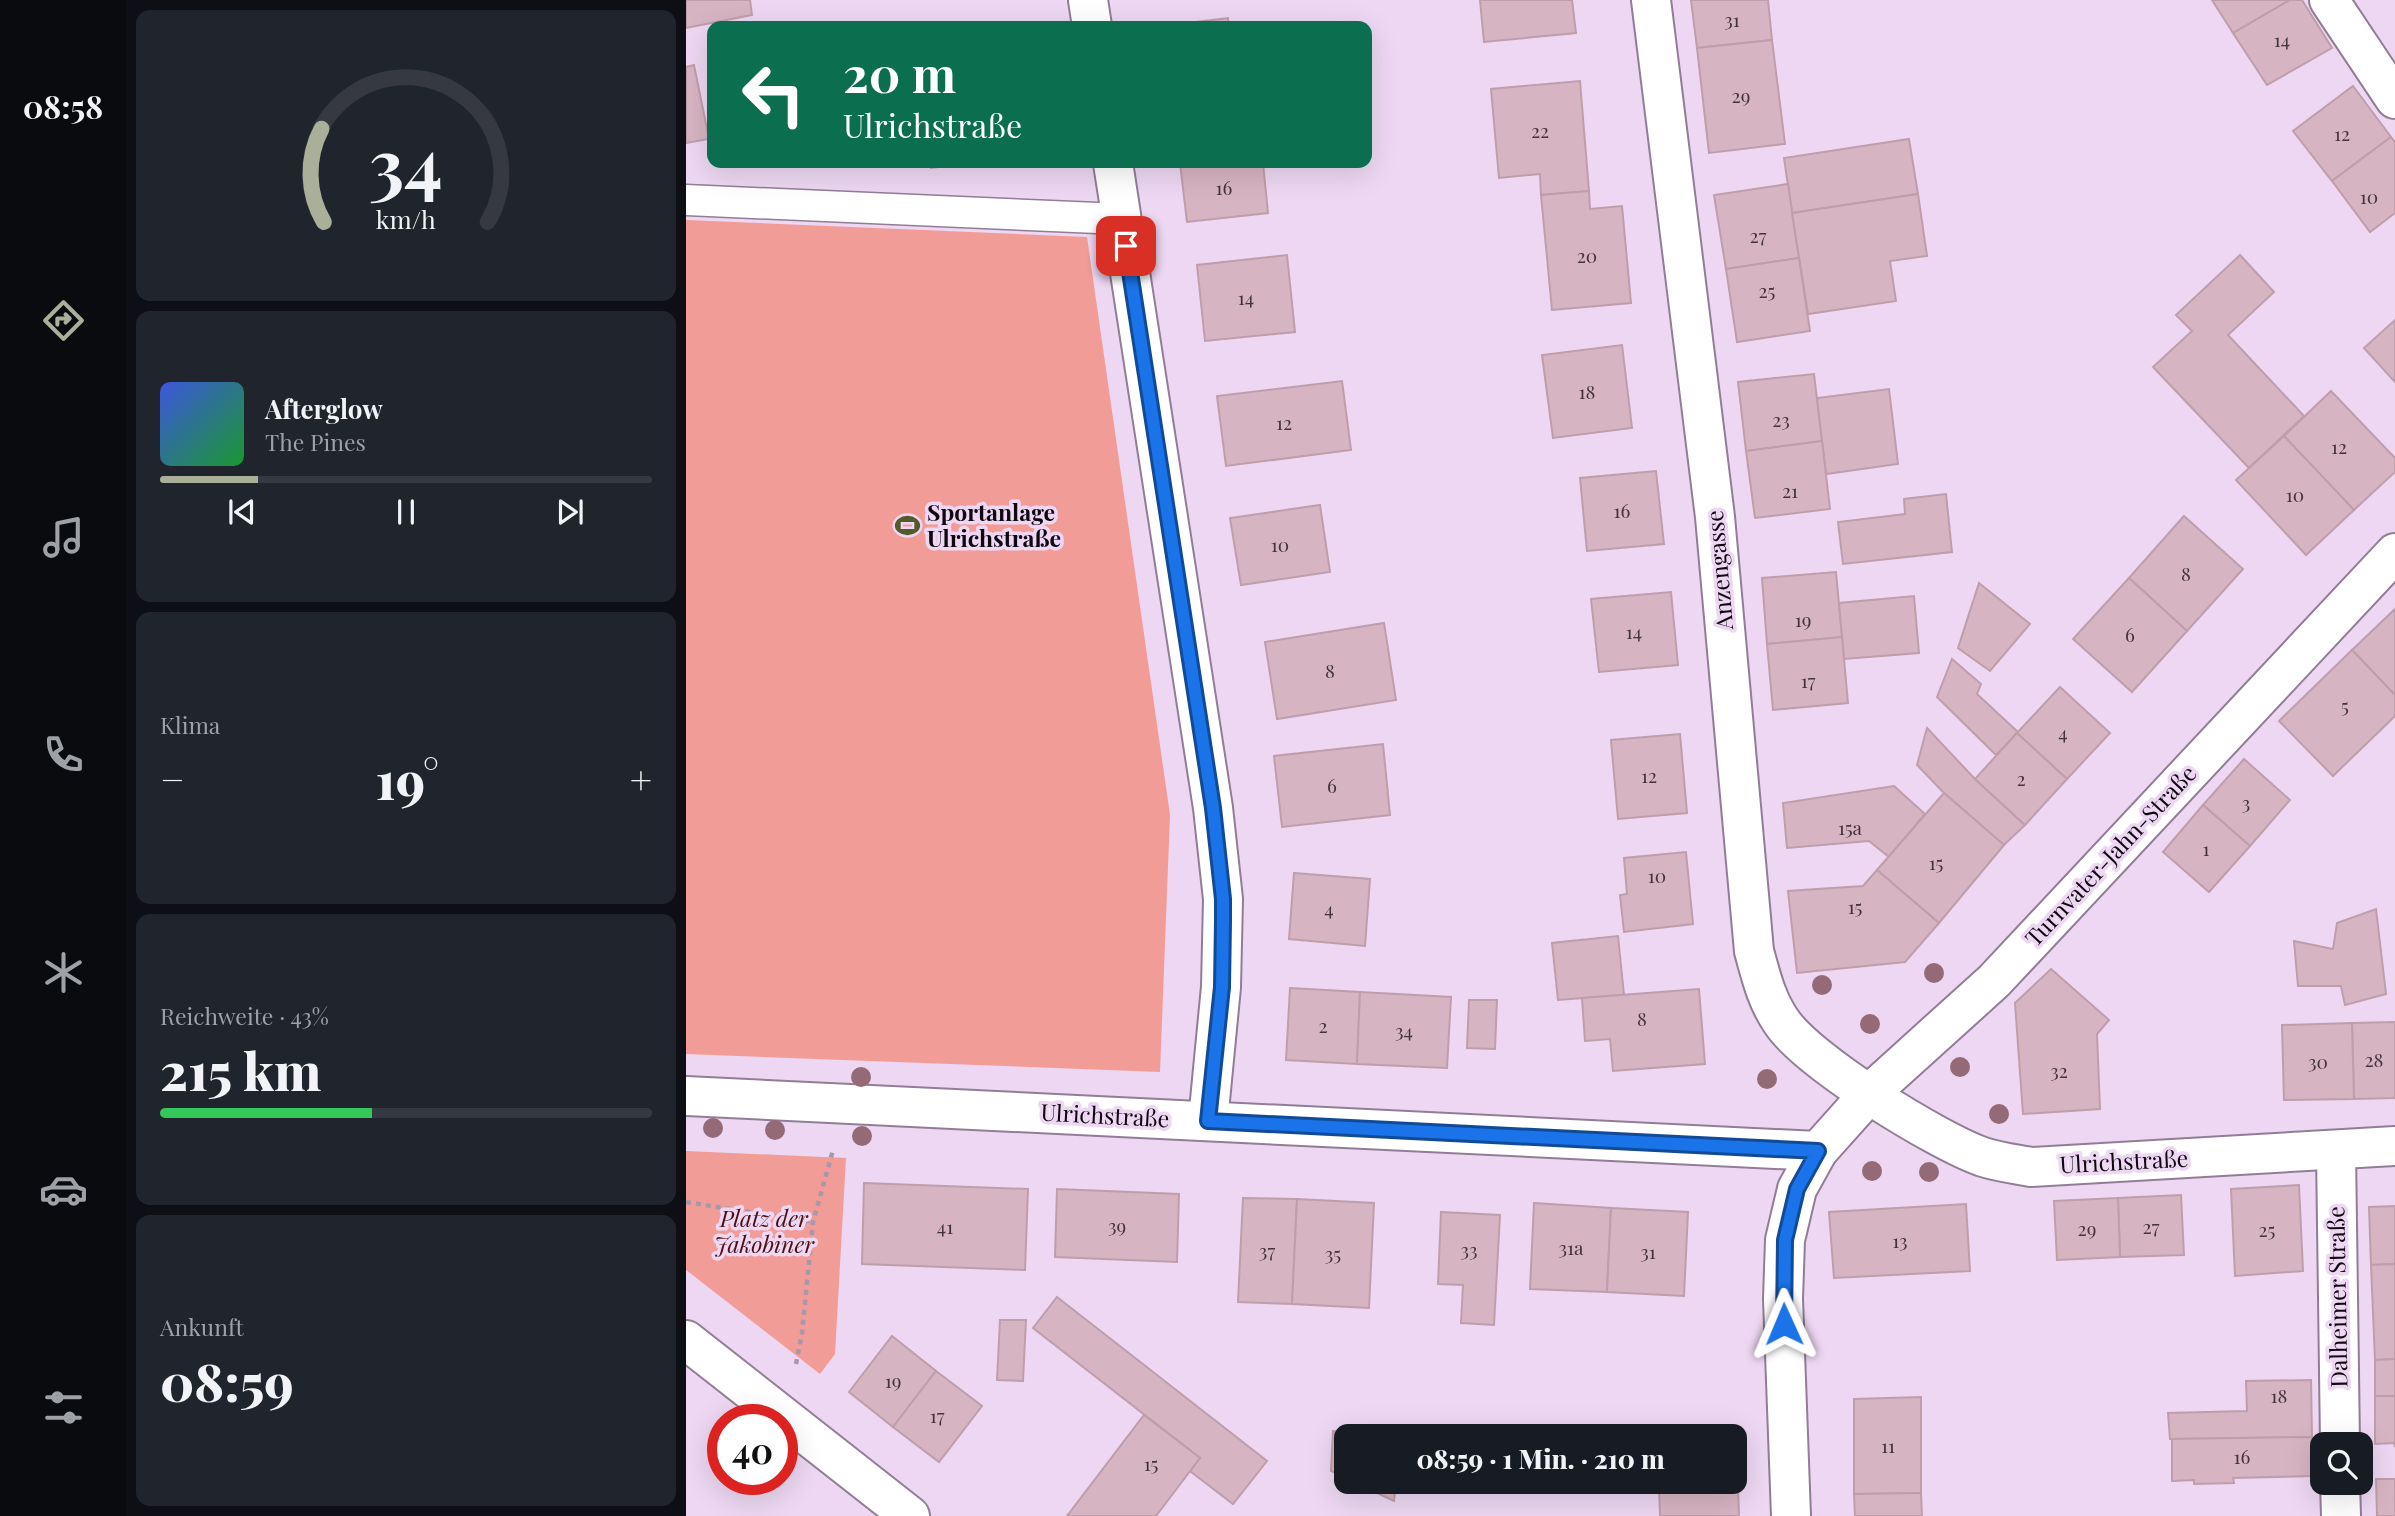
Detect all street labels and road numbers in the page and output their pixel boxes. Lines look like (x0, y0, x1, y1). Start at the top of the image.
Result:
street label: Anzengasse (1698, 509, 1739, 632)
street label: Turnvater-Jahn-Straße (2018, 758, 2202, 952)
street label: Ulrichstraße (1040, 1096, 1170, 1133)
street label: Ulrichstraße (2059, 1142, 2189, 1179)
street label: Dalheimer Straße (2319, 1206, 2354, 1388)

